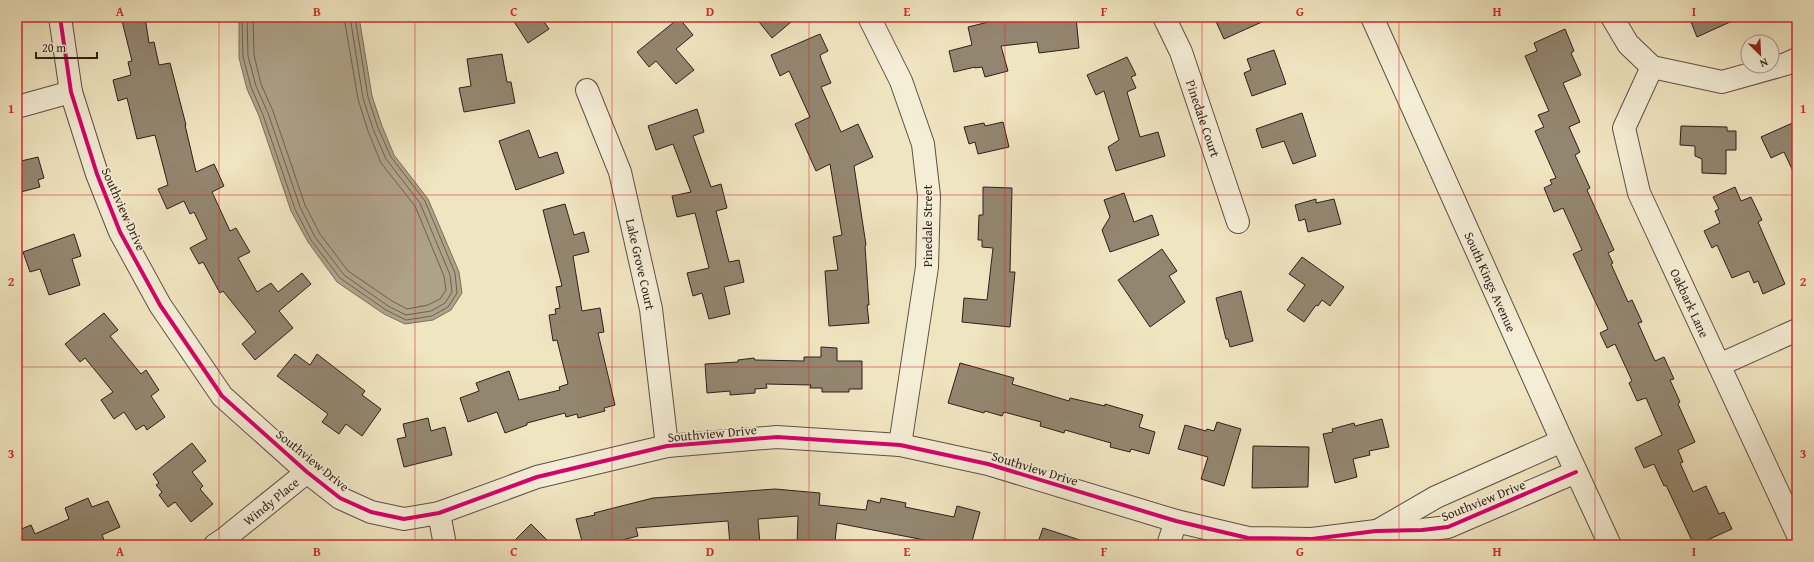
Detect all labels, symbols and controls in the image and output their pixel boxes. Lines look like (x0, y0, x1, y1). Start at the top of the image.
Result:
text: A (116, 2, 125, 21)
text: B (313, 2, 321, 21)
text: C (510, 2, 518, 21)
text: D (706, 2, 714, 21)
text: E (904, 2, 911, 21)
text: F (1101, 2, 1108, 21)
text: G (1296, 2, 1304, 21)
text: H (1492, 2, 1502, 21)
text: I (1692, 2, 1696, 21)
scale bar (36, 34, 97, 60)
north arrow (1740, 34, 1780, 74)
text: 20 m (42, 39, 66, 56)
text: N (1757, 54, 1771, 72)
street label: Pinedale Court (1181, 77, 1225, 160)
text: 1 (8, 99, 14, 118)
text: 1 (1800, 99, 1806, 118)
street label: Southview Drive (97, 165, 150, 254)
street label: Pinedale Street (918, 184, 937, 267)
street label: Lake Grove Court (621, 217, 660, 312)
street label: South Kings Avenue (1459, 229, 1521, 335)
street label: Oakbark Lane (1665, 265, 1714, 341)
text: 2 (8, 272, 15, 291)
text: 2 (1800, 272, 1807, 291)
street label: Southview Drive (667, 420, 757, 447)
street label: Southview Drive (272, 425, 353, 496)
text: 3 (8, 444, 14, 463)
text: 3 (1800, 444, 1806, 463)
street label: Southview Drive (989, 446, 1080, 491)
street label: Windy Place (239, 473, 303, 530)
street label: Southview Drive (1438, 475, 1528, 526)
text: A (116, 542, 125, 561)
text: B (313, 542, 321, 561)
text: C (510, 542, 518, 561)
text: D (706, 542, 714, 561)
text: E (904, 542, 911, 561)
text: F (1101, 542, 1108, 561)
text: G (1296, 542, 1304, 561)
text: H (1492, 542, 1502, 561)
text: I (1692, 542, 1696, 561)

